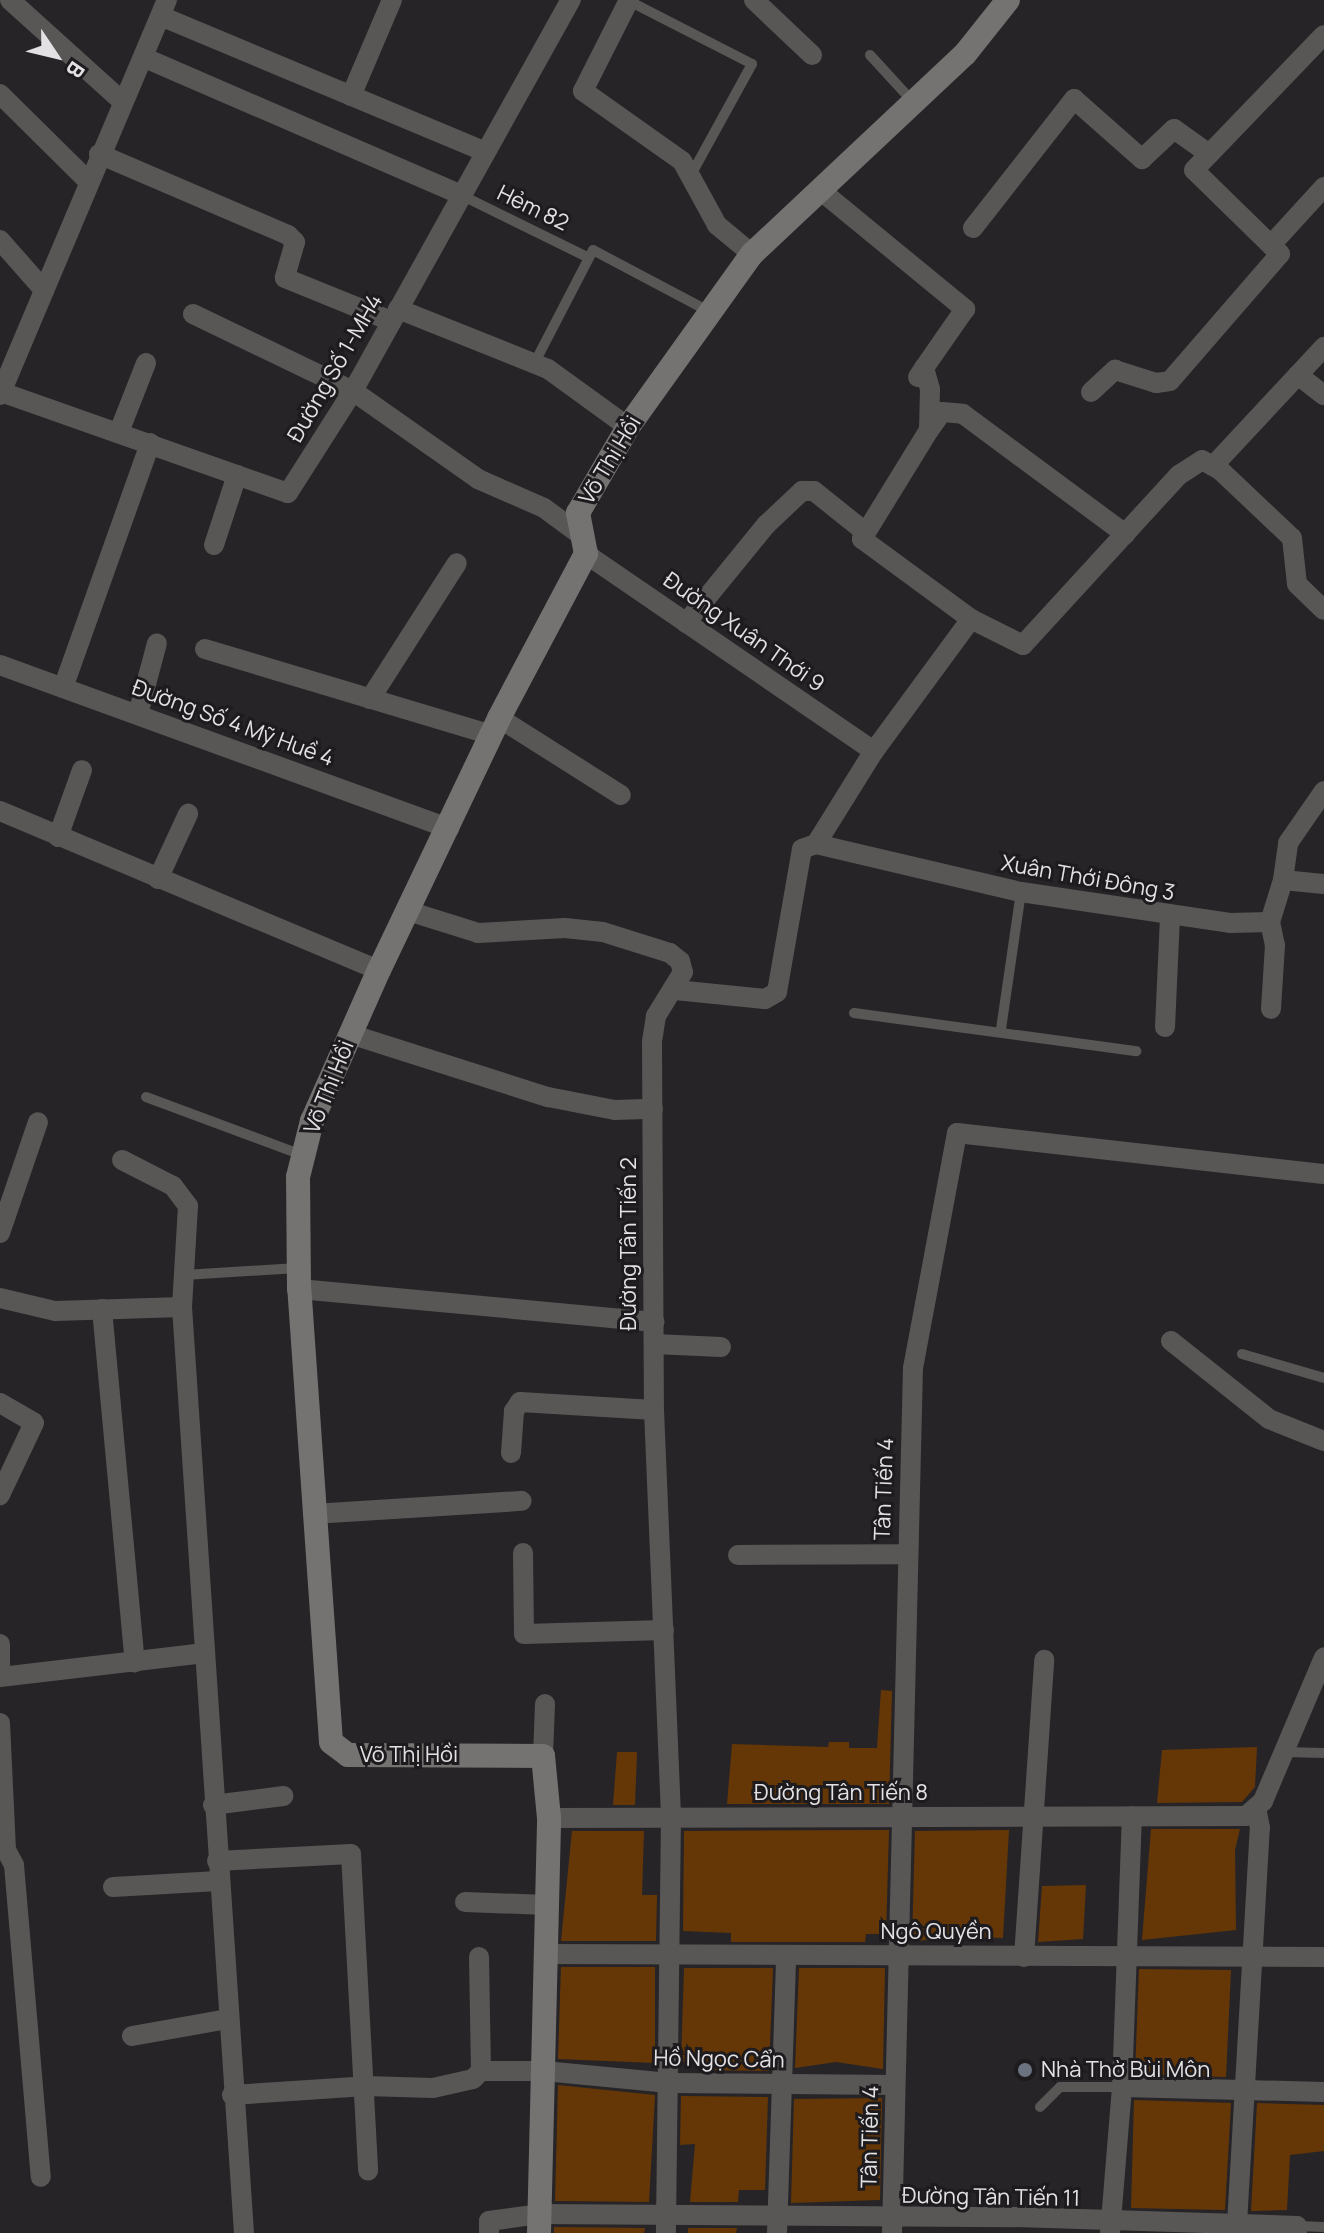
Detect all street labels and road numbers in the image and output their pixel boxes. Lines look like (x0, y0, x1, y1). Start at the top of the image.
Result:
street label: Hẻm 82 (493, 179, 573, 237)
street label: Đường Số 1-MH4 (282, 289, 388, 447)
street label: Võ Thị Hồi (573, 411, 647, 509)
street label: Đường Xuân Thới 9 (658, 567, 830, 697)
street label: Đường Số 4 Mỹ Huề 4 (129, 674, 337, 772)
street label: Xuân Thới Đông 3 (999, 850, 1177, 906)
street label: Võ Thị Hồi (298, 1036, 360, 1138)
street label: Đường Tân Tiến 2 (616, 1157, 642, 1331)
street label: Tân Tiến 4 (869, 1437, 899, 1541)
street label: Võ Thị Hồi (360, 1742, 458, 1768)
street label: Đường Tân Tiến 8 (754, 1780, 928, 1806)
street label: Ngô Quyền (880, 1919, 992, 1945)
street label: Hồ Ngọc Cẩn (653, 2045, 785, 2073)
street label: Tân Tiến 4 (856, 2086, 884, 2188)
street label: Đường Tân Tiến 11 (902, 2182, 1080, 2212)

